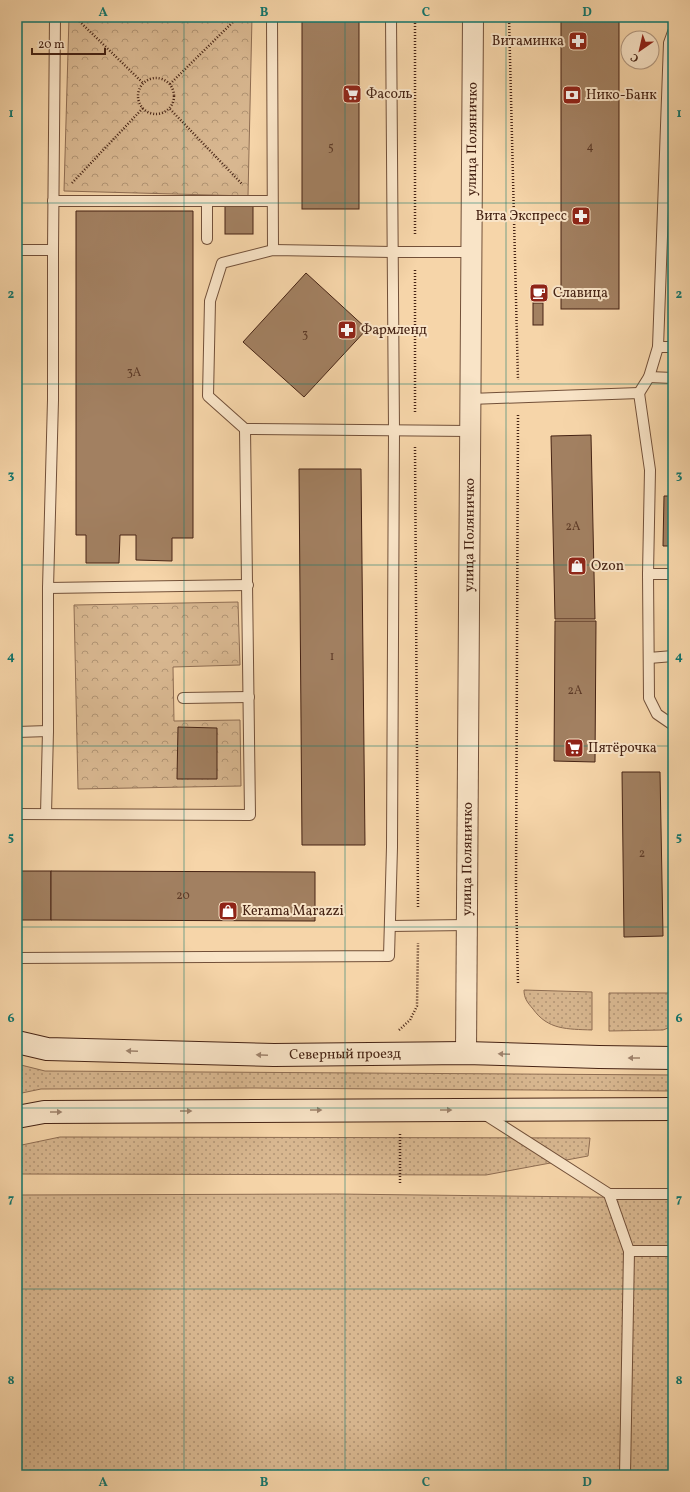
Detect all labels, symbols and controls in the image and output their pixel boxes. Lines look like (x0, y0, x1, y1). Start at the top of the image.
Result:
text: A (98, 4, 108, 22)
text: B (260, 4, 269, 22)
text: C (422, 4, 430, 22)
text: D (582, 4, 592, 22)
scale bar (32, 30, 105, 56)
pharmacy icon: Витаминка (567, 30, 589, 52)
north arrow (620, 30, 660, 70)
place label: Витаминка (492, 32, 564, 51)
text: 20 m (38, 37, 65, 53)
text: С (628, 49, 642, 65)
street label: улица Поляничко (462, 82, 482, 196)
supermarket icon: Фасоль (341, 83, 363, 105)
bank icon: Нико-Банк (561, 84, 583, 106)
place label: Фасоль (366, 85, 413, 104)
place label: Нико-Банк (586, 86, 657, 105)
text: 1 (8, 105, 14, 123)
text: 1 (676, 105, 682, 123)
house number: 4 (586, 139, 594, 155)
house number: 5 (328, 140, 334, 156)
pharmacy icon: Вита Экспресс (570, 205, 592, 227)
place label: Вита Экспресс (476, 207, 567, 226)
cafe icon: Славица (528, 282, 550, 304)
place label: Славица (553, 284, 608, 303)
text: 2 (8, 286, 15, 304)
text: 2 (676, 286, 683, 304)
pharmacy icon: Фармленд (336, 319, 358, 341)
place label: Фармленд (361, 321, 427, 340)
house number: 3 (302, 327, 308, 343)
house number: 3А (127, 365, 142, 381)
text: 3 (8, 467, 15, 485)
text: 3 (676, 467, 683, 485)
street label: улица Поляничко (460, 478, 479, 592)
house number: 2А (566, 519, 581, 535)
shop icon: Ozon (566, 555, 588, 577)
place label: Ozon (591, 557, 624, 576)
text: 4 (7, 648, 15, 666)
text: 4 (675, 648, 683, 666)
house number: 1 (330, 649, 334, 665)
house number: 2А (568, 683, 583, 699)
supermarket icon: Пятёрочка (563, 737, 585, 759)
place label: Пятёрочка (588, 739, 657, 758)
street label: улица Поляничко (457, 802, 477, 916)
text: 5 (8, 829, 14, 847)
text: 5 (676, 829, 682, 847)
house number: 2 (639, 846, 645, 862)
house number: 20 (176, 888, 190, 904)
shop icon: Kerama Marazzi (217, 900, 239, 922)
place label: Kerama Marazzi (242, 902, 344, 921)
text: 6 (7, 1010, 15, 1028)
text: 6 (675, 1010, 683, 1028)
street label: Северный проезд (289, 1044, 401, 1064)
one-way arrow (125, 1048, 138, 1054)
one-way arrow (498, 1051, 510, 1058)
one-way arrow (255, 1052, 268, 1058)
one-way arrow (627, 1055, 640, 1061)
one-way arrow (310, 1107, 323, 1113)
one-way arrow (440, 1107, 453, 1113)
one-way arrow (180, 1108, 193, 1114)
one-way arrow (50, 1109, 63, 1115)
text: 7 (8, 1191, 14, 1209)
text: 7 (676, 1191, 682, 1209)
text: 8 (7, 1372, 15, 1390)
text: 8 (675, 1372, 683, 1390)
text: A (98, 1474, 108, 1492)
text: B (260, 1474, 269, 1492)
text: C (422, 1474, 430, 1492)
text: D (582, 1474, 592, 1492)

